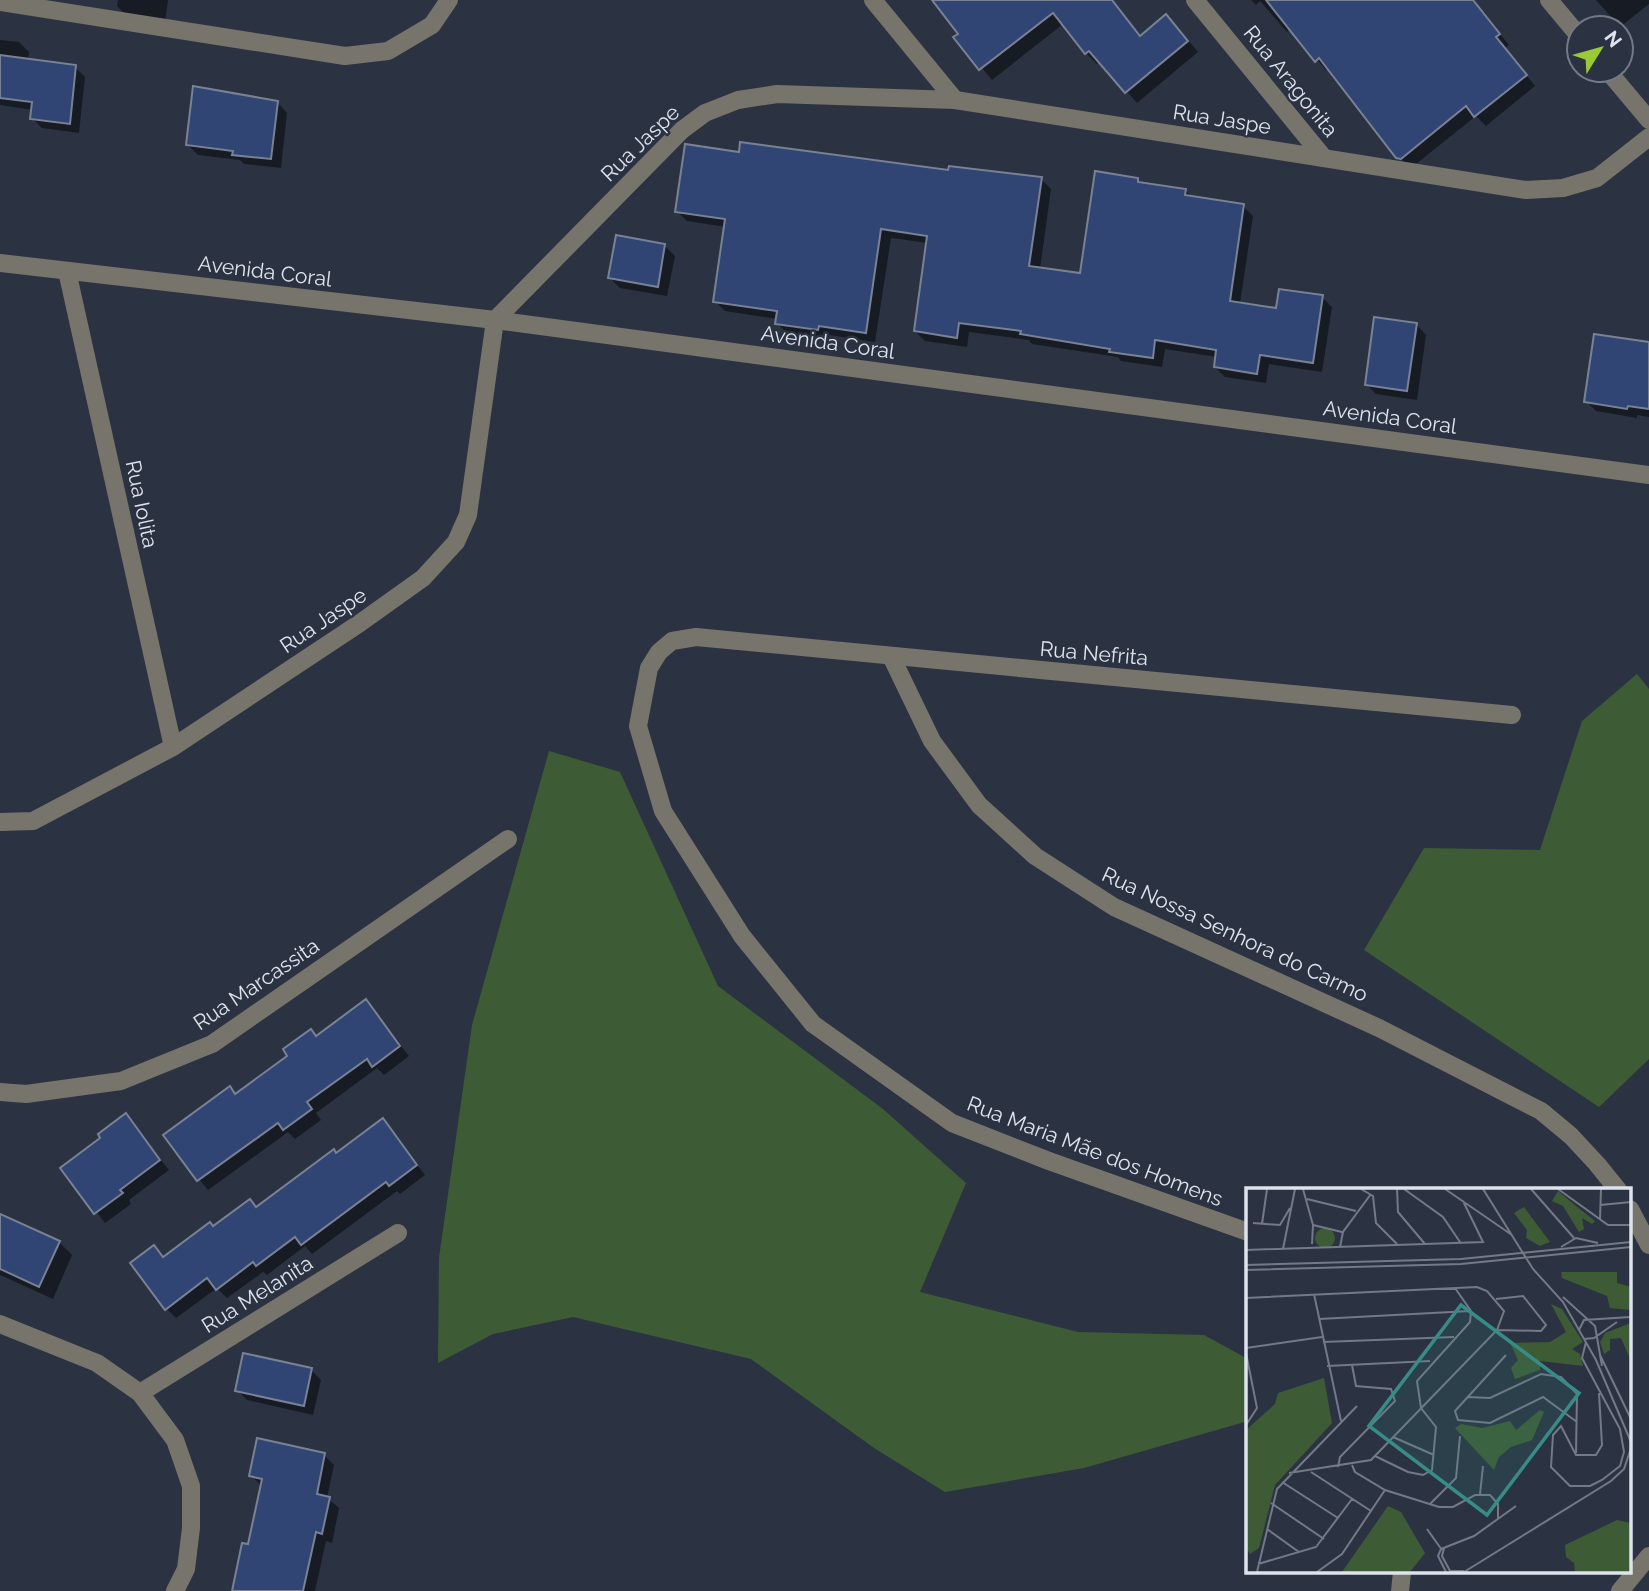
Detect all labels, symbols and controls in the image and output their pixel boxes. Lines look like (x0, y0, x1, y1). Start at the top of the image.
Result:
north arrow (1565, 14, 1635, 84)
street label: Rua Aragonita (1239, 20, 1343, 142)
text: N (1600, 26, 1627, 51)
street label: Rua Jaspe (1171, 99, 1273, 139)
street label: Rua Jaspe (596, 100, 684, 186)
street label: Avenida Coral (197, 250, 334, 292)
street label: Avenida Coral (760, 320, 897, 364)
street label: Avenida Coral (1322, 395, 1459, 439)
street label: Rua Iolita (121, 458, 163, 550)
street label: Rua Jaspe (275, 582, 371, 658)
street label: Rua Nefrita (1039, 636, 1149, 670)
street label: Rua Nossa Senhora do Carmo (1098, 861, 1372, 1007)
street label: Rua Marcassita (189, 933, 323, 1035)
street label: Rua Maria Mãe dos Homens (964, 1091, 1226, 1211)
inset map (1246, 1188, 1632, 1574)
street label: Rua Melanita (197, 1250, 317, 1338)

